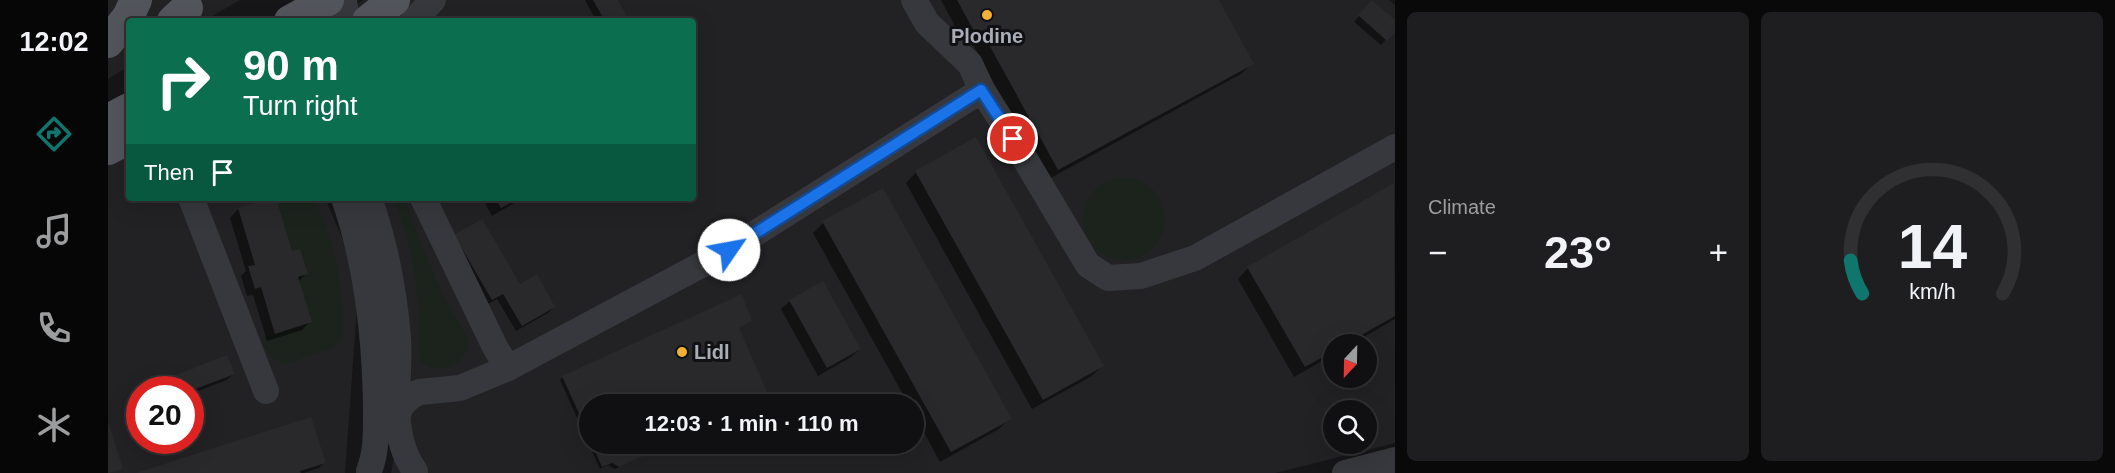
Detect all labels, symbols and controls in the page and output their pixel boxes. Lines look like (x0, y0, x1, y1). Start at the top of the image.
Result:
marker: Plodine (980, 8, 994, 22)
place label: Plodine (951, 25, 1023, 47)
text: 12:02 (19, 27, 89, 57)
icon: right (144, 42, 222, 120)
text: 90 m (243, 42, 339, 89)
text: Turn right (243, 91, 358, 121)
icon: directions (33, 113, 75, 155)
pin (987, 113, 1038, 164)
icon: arrive (996, 122, 1029, 155)
icon: arrive (206, 156, 239, 189)
text: Then (144, 160, 194, 185)
text: Climate (1428, 196, 1496, 218)
icon: music (33, 210, 75, 252)
text: 14 (1897, 212, 1967, 281)
position arrow (697, 218, 761, 282)
text: 23° (1544, 227, 1612, 278)
text: − (1428, 234, 1447, 271)
text: + (1709, 234, 1728, 271)
text: km/h (1909, 280, 1955, 304)
icon: phone (33, 307, 75, 349)
north arrow (1323, 334, 1377, 388)
map controls (1323, 334, 1377, 454)
place label: Lidl (694, 341, 730, 363)
marker: Lidl (675, 345, 689, 359)
speed limit sign: 20 (126, 376, 204, 454)
button: search (1323, 400, 1377, 454)
icon: climate (33, 404, 75, 446)
text: 12:03 · 1 min · 110 m (645, 411, 859, 436)

